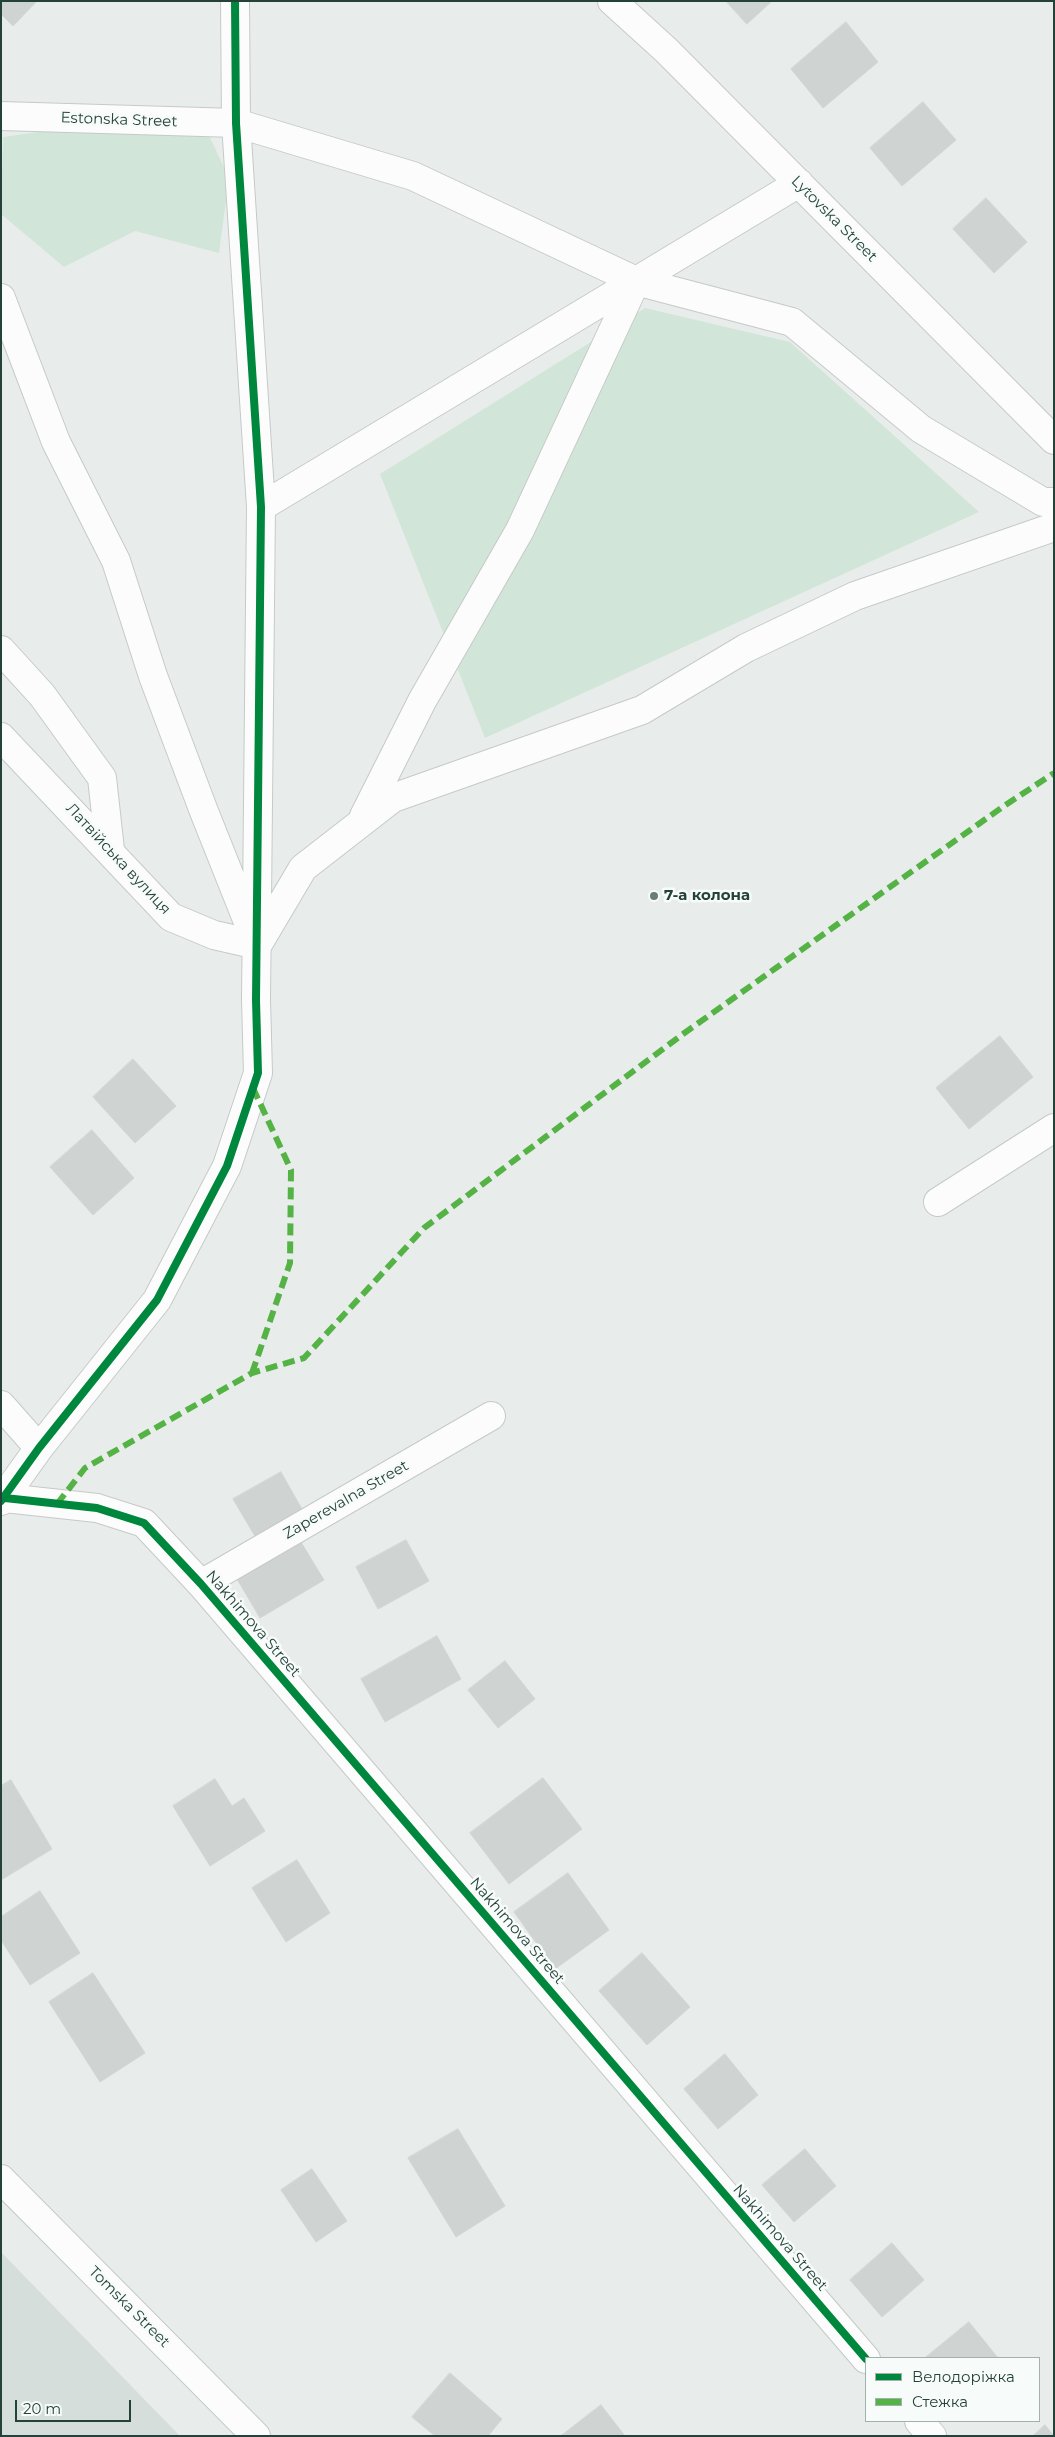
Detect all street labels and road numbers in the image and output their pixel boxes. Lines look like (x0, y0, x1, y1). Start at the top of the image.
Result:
street label: Estonska Street (60, 109, 178, 131)
street label: Lytovska Street (787, 172, 881, 266)
street label: Латвiйська вулиця (62, 800, 174, 918)
street label: Zaperevalna Street (280, 1457, 412, 1543)
street label: Nakhimova Street (202, 1567, 304, 1681)
street label: Nakhimova Street (466, 1874, 568, 1988)
street label: Nakhimova Street (729, 2181, 831, 2295)
street label: Tomska Street (85, 2263, 173, 2351)

